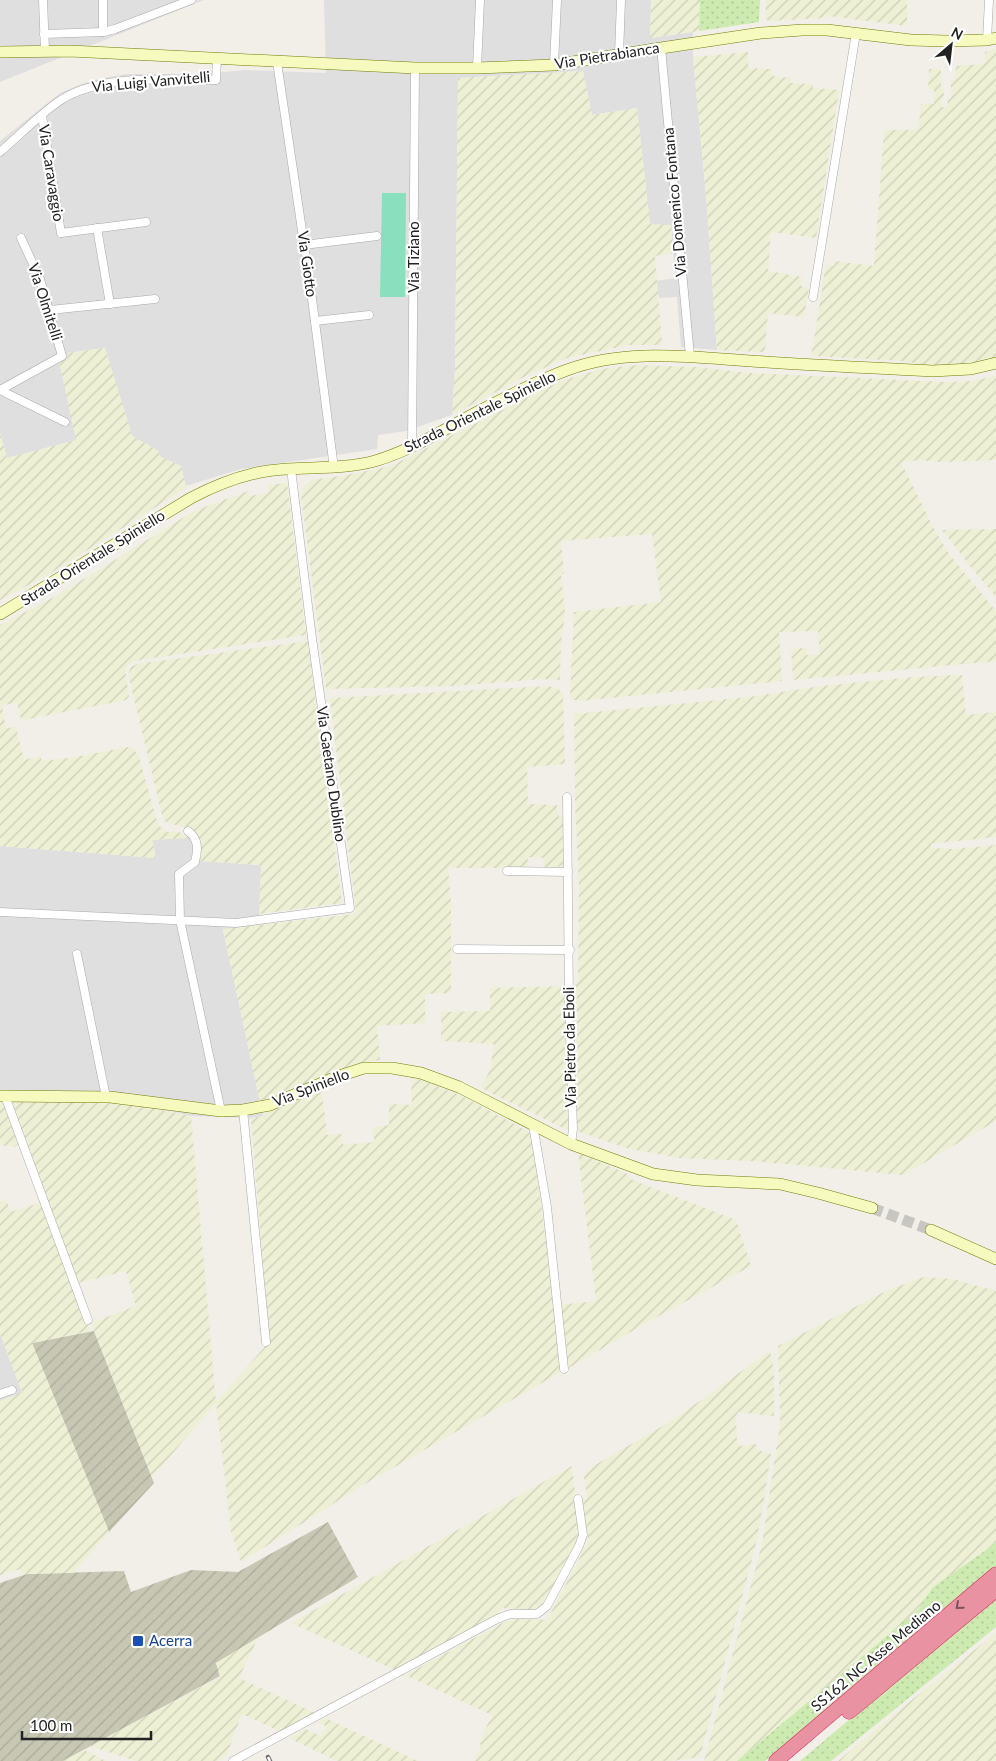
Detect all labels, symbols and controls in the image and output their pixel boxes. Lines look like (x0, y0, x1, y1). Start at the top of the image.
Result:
north arrow (926, 20, 976, 70)
text: N (949, 23, 966, 43)
street label: Via Pietrabianca (553, 38, 661, 72)
street label: Via Luigi Vanvitelli (91, 67, 211, 95)
street label: Via Caravaggio (35, 123, 69, 223)
street label: Via Domenico Fontana (659, 127, 689, 277)
street label: Via Tiziano (404, 221, 422, 293)
street label: Via Giotto (294, 230, 322, 298)
street label: Via Olmitelli (25, 261, 67, 343)
street label: Strada Orientale Spiniello (401, 367, 558, 456)
street label: Strada Orientale Spiniello (17, 505, 168, 609)
street label: Via Gaetano Dublino (314, 705, 350, 843)
street label: Via Pietro da Eboli (559, 987, 579, 1108)
street label: Via Spiniello (270, 1064, 351, 1110)
street label: SS162 NC Asse Mediano (807, 1596, 944, 1715)
one-way arrow (956, 1600, 965, 1609)
place label: Acerra (149, 1631, 192, 1649)
marker: Acerra (131, 1634, 145, 1648)
scale bar (22, 1708, 151, 1740)
text: 100 m (30, 1716, 72, 1734)

